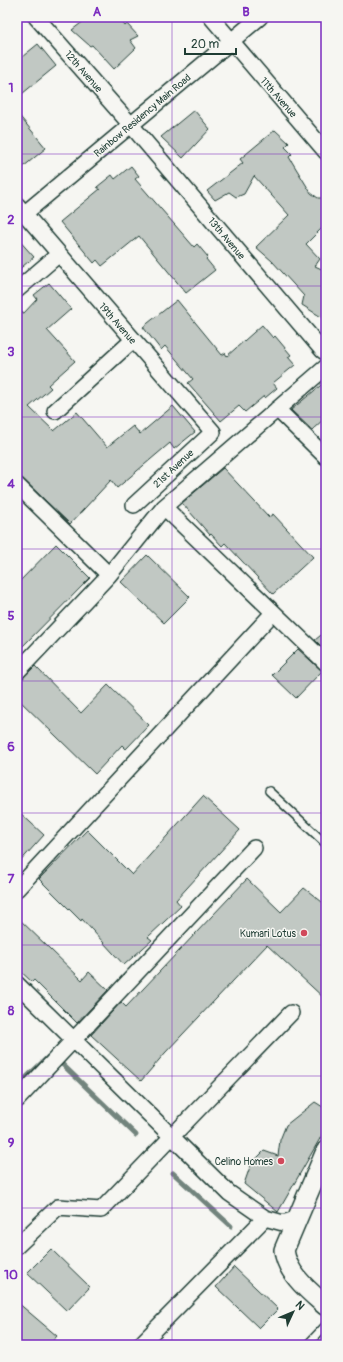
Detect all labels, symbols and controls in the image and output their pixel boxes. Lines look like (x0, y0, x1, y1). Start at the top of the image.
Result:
text: A (93, 4, 102, 20)
text: B (242, 4, 250, 20)
scale bar (185, 30, 236, 56)
text: 20 m (191, 37, 220, 52)
street label: 12th Avenue (62, 48, 105, 95)
street label: Rainbow Residency Main Road (92, 72, 194, 160)
street label: 11th Avenue (257, 75, 299, 120)
text: 1 (8, 80, 14, 96)
text: 2 (7, 212, 15, 228)
street label: 13th Avenue (205, 215, 247, 262)
street label: 19th Avenue (96, 301, 138, 347)
text: 3 (7, 344, 15, 360)
street label: 21st Avenue (151, 447, 196, 490)
text: 4 (7, 476, 15, 492)
text: 5 (7, 608, 15, 624)
text: 6 (7, 739, 15, 755)
text: 7 (8, 871, 15, 887)
place label: Kumari Lotus (240, 928, 297, 940)
marker: Kumari Lotus (299, 928, 309, 938)
text: 8 (8, 1003, 15, 1019)
text: 9 (8, 1135, 15, 1151)
place label: Celino Homes (215, 1156, 274, 1168)
marker: Celino Homes (276, 1156, 286, 1166)
text: 10 (4, 1267, 18, 1283)
north arrow (273, 1292, 313, 1332)
text: N (293, 1298, 307, 1313)

